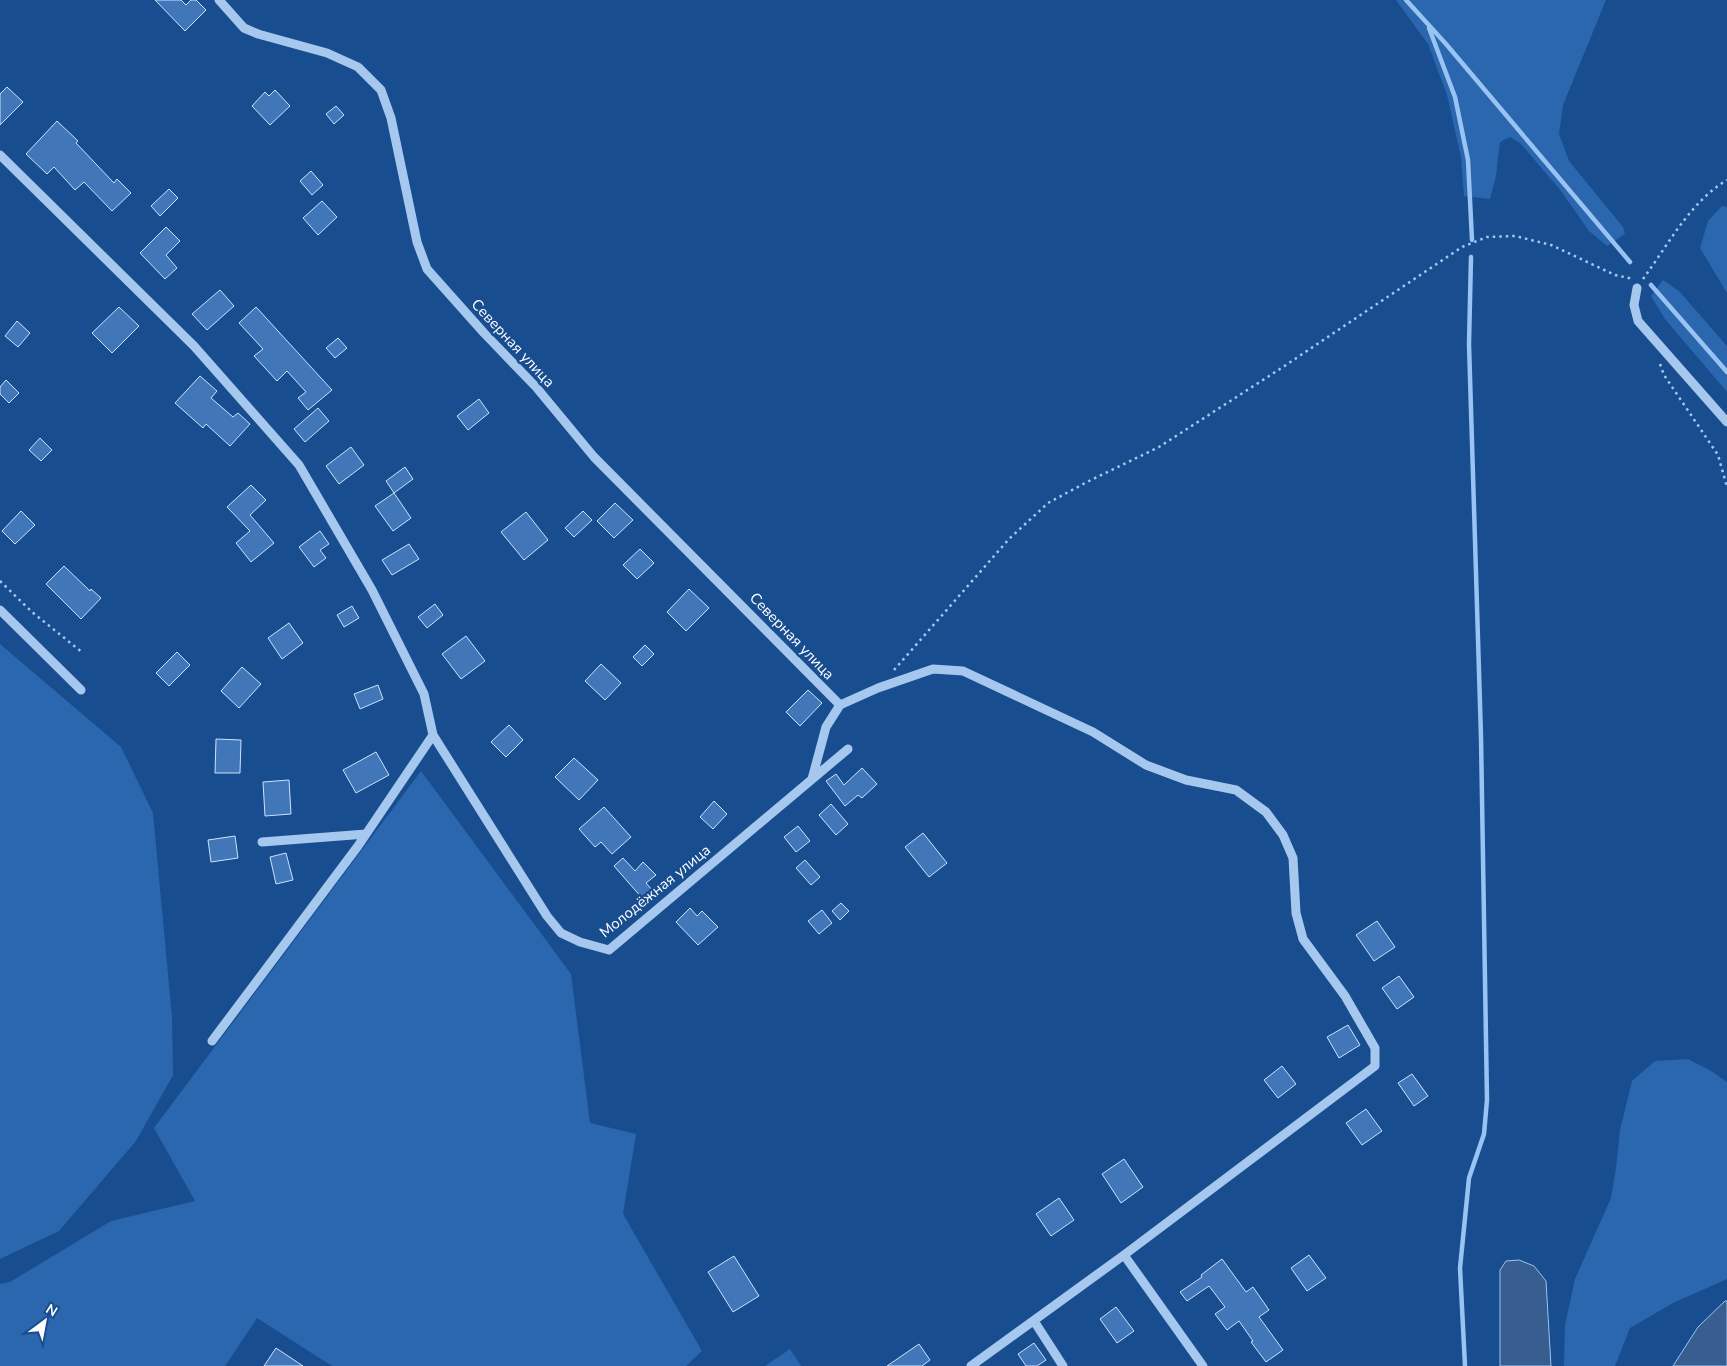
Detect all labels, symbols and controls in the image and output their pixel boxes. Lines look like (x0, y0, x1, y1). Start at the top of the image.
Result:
street label: Северная улица (467, 294, 559, 392)
street label: Северная улица (745, 588, 839, 684)
street label: Молодёжная улица (595, 840, 715, 942)
north arrow (20, 1296, 70, 1346)
text: N (42, 1300, 61, 1321)

